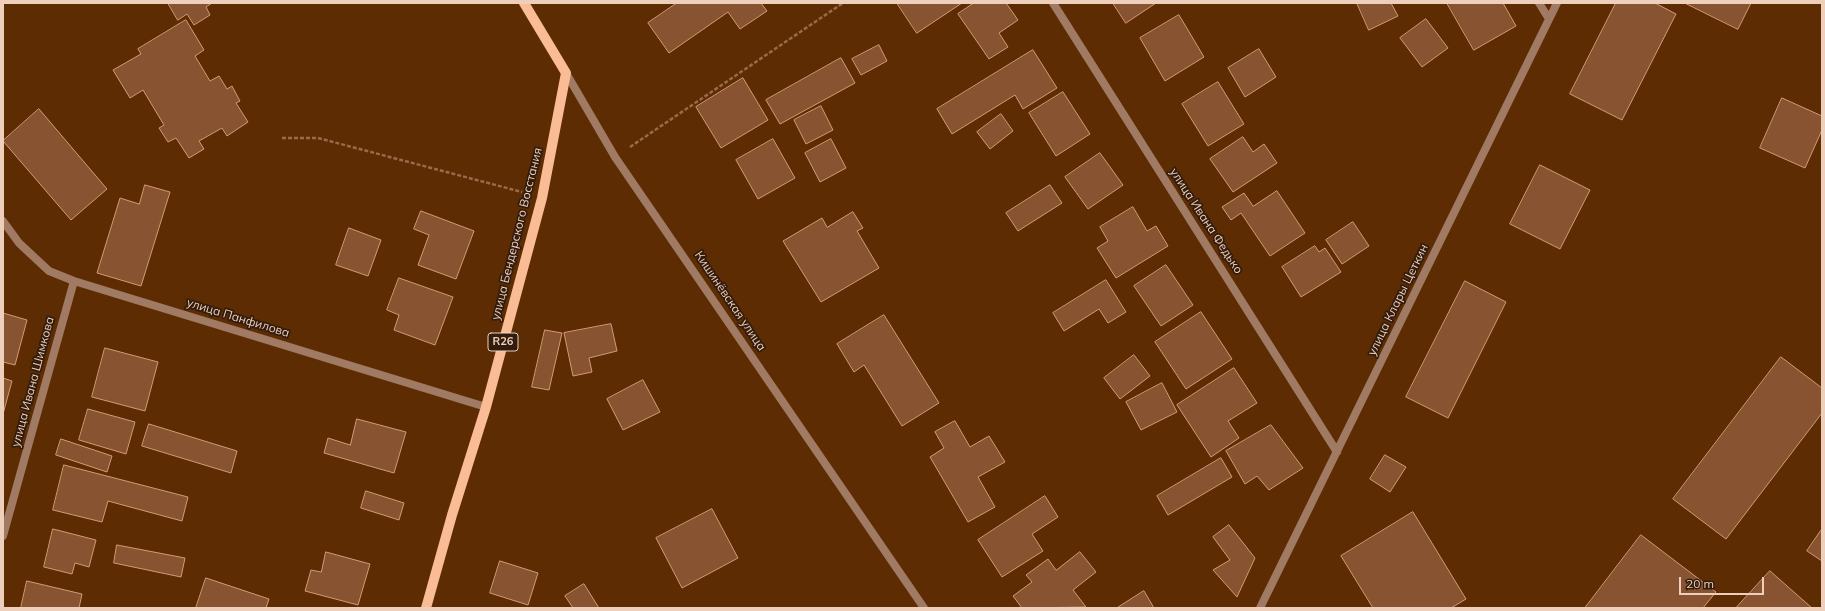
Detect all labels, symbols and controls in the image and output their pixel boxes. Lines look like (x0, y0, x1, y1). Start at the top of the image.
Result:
street label: улица Бендерского Восстания (489, 146, 545, 322)
street label: улица Ивана Федько (1166, 165, 1246, 277)
street label: улица Клары Цеткин (1365, 242, 1431, 358)
street label: Кишинёвская улица (691, 248, 769, 354)
street label: улица Панфилова (185, 296, 291, 340)
street label: улица Ивана Шимкова (9, 315, 57, 449)
road number: R26 (488, 333, 518, 351)
scale bar (1681, 569, 1766, 595)
text: 20 m (1686, 576, 1714, 591)

